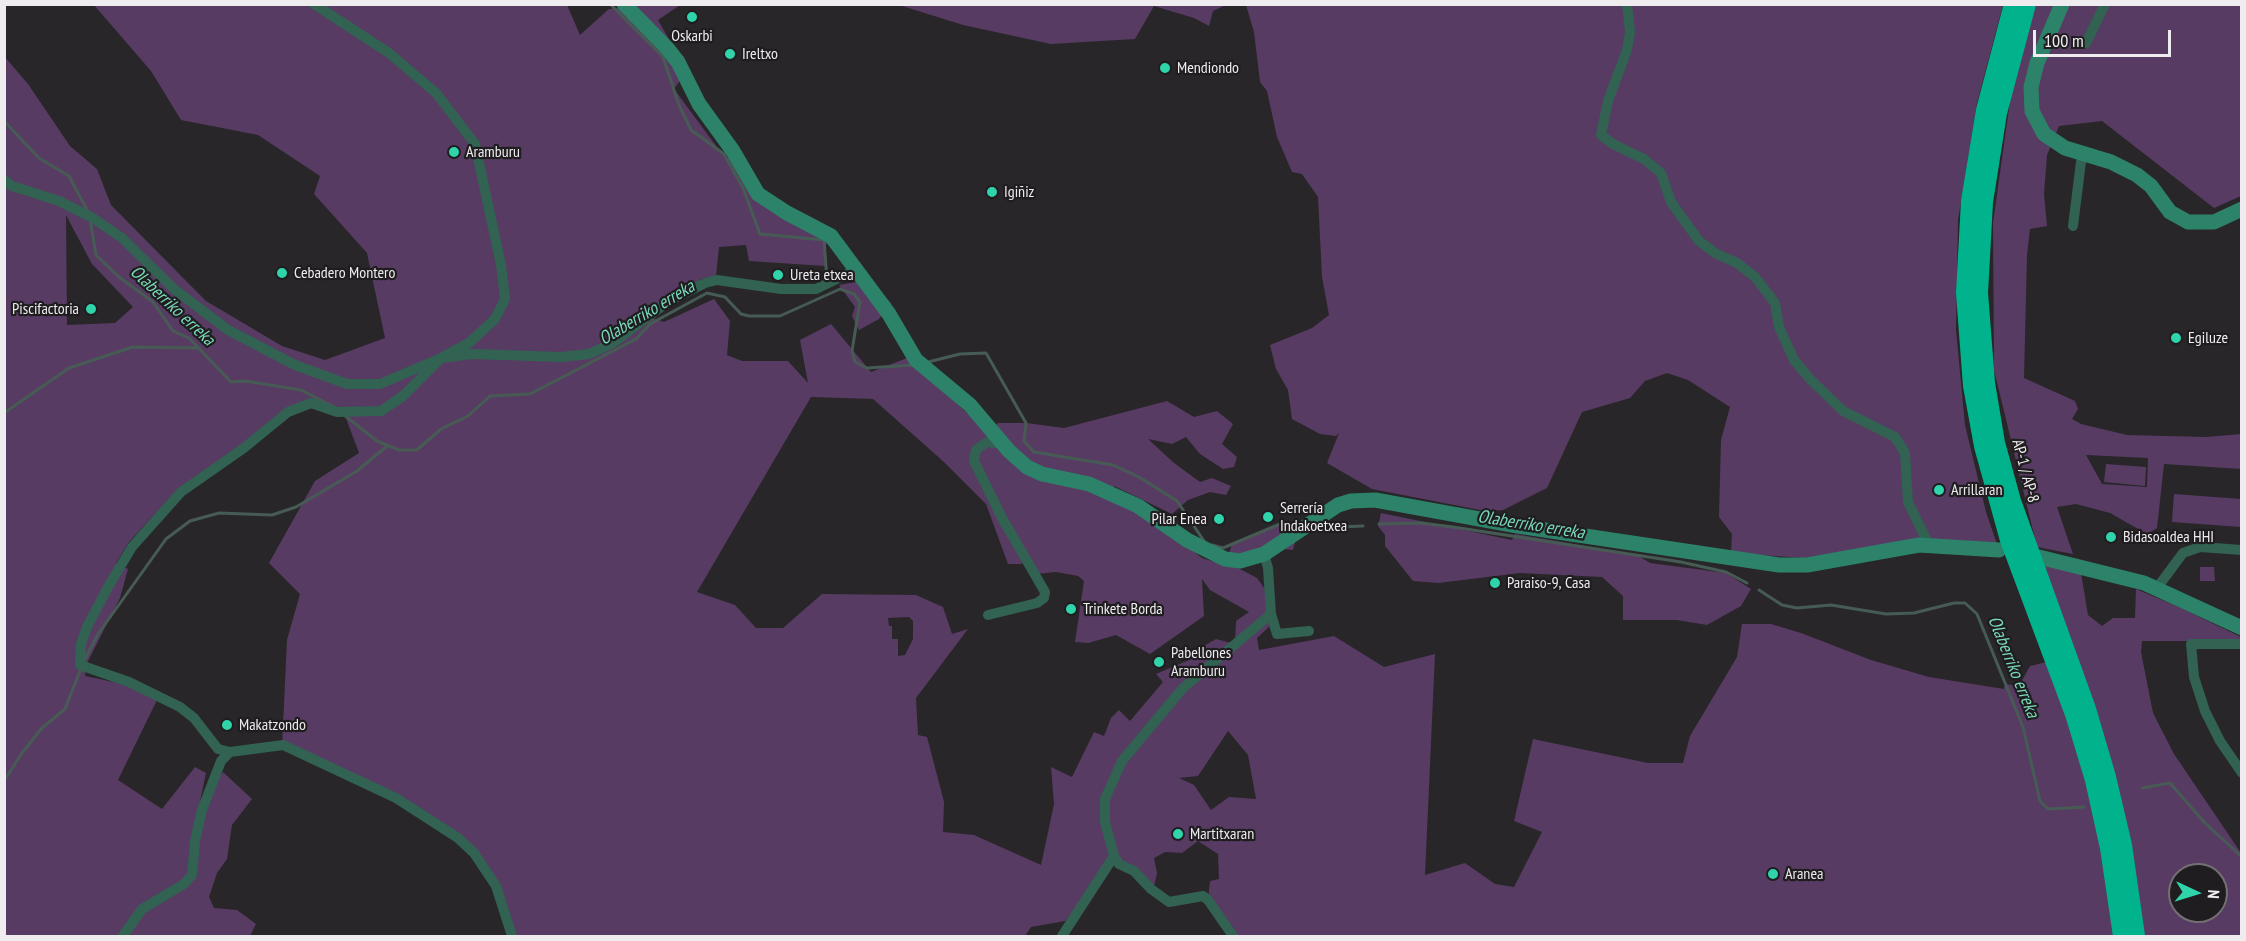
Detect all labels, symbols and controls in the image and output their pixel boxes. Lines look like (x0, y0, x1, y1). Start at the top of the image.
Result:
marker: Oskarbi (685, 10, 699, 24)
scale bar (2036, 18, 2174, 56)
place label: Oskarbi (671, 26, 713, 46)
text: 100 m (2044, 29, 2084, 52)
place label: Ireltxo (742, 44, 778, 64)
marker: Ireltxo (723, 47, 737, 61)
place label: Mendiondo (1177, 58, 1239, 78)
marker: Mendiondo (1158, 61, 1172, 75)
place label: Aramburu (466, 142, 520, 162)
marker: Aramburu (447, 145, 461, 159)
place label: Igiñiz (1004, 182, 1034, 202)
marker: Igiñiz (985, 185, 999, 199)
water label: Olaberriko erreka (125, 261, 219, 351)
place label: Cebadero Montero (294, 263, 395, 283)
place label: Ureta etxea (790, 265, 854, 285)
marker: Cebadero Montero (275, 266, 289, 280)
marker: Ureta etxea (771, 268, 785, 282)
water label: Olaberriko erreka (595, 276, 699, 350)
place label: Piscifactoria (12, 299, 79, 319)
marker: Piscifactoria (84, 302, 98, 316)
place label: Egiluze (2188, 328, 2228, 348)
marker: Egiluze (2169, 331, 2183, 345)
street label: AP-1 / AP-8 (2007, 437, 2043, 505)
place label: Arrillaran (1951, 480, 2002, 500)
marker: Arrillaran (1932, 483, 1946, 497)
place label: Serrería Indakoetxea (1280, 498, 1347, 536)
water label: Olaberriko erreka (1476, 506, 1586, 544)
place label: Pilar Enea (1152, 509, 1207, 529)
marker: Serrería Indakoetxea (1261, 510, 1275, 524)
marker: Pilar Enea (1212, 512, 1226, 526)
place label: Bidasoaldea HHI (2123, 527, 2214, 547)
marker: Bidasoaldea HHI (2104, 530, 2118, 544)
place label: Paraiso-9, Casa (1507, 573, 1590, 593)
marker: Paraiso-9, Casa (1488, 576, 1502, 590)
place label: Trinkete Borda (1083, 599, 1163, 619)
marker: Trinkete Borda (1064, 602, 1078, 616)
water label: Olaberriko erreka (1983, 613, 2043, 721)
place label: Pabellones Aramburu (1171, 643, 1231, 681)
marker: Pabellones Aramburu (1152, 655, 1166, 669)
place label: Makatzondo (239, 715, 306, 735)
marker: Makatzondo (220, 718, 234, 732)
place label: Martitxaran (1190, 824, 1254, 844)
marker: Martitxaran (1171, 827, 1185, 841)
north arrow (2168, 863, 2228, 923)
place label: Aranea (1785, 864, 1823, 884)
marker: Aranea (1766, 867, 1780, 881)
text: N (2204, 889, 2224, 899)

